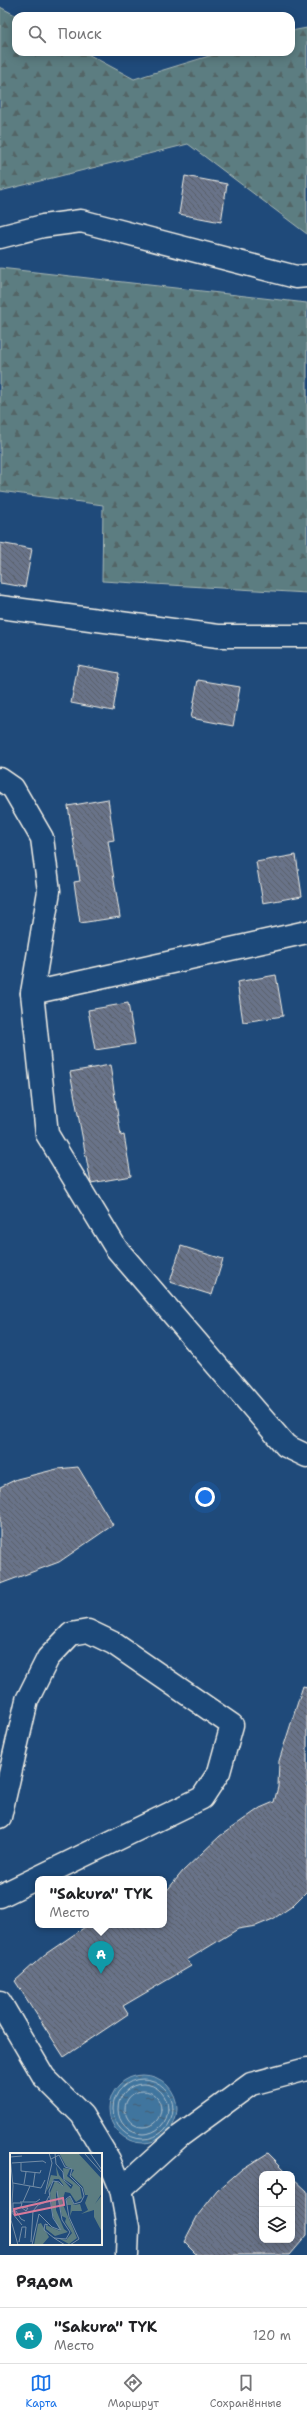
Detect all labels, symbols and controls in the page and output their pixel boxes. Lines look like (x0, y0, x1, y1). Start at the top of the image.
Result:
search box (12, 12, 295, 56)
icon: search (26, 23, 48, 45)
text: Поиск (58, 24, 102, 44)
your location (195, 1487, 215, 1507)
popup (35, 1876, 167, 1928)
text: "Sakura" ТҮК (49, 1884, 153, 1904)
text: Место (49, 1904, 90, 1921)
pin: A (88, 1941, 114, 1974)
inset map (10, 2153, 102, 2245)
map controls (259, 2171, 295, 2243)
button: locate (259, 2171, 295, 2207)
button: layers (259, 2207, 295, 2243)
text: Рядом (16, 2270, 73, 2292)
text: "Sakura" ТҮК (54, 2317, 157, 2337)
text: A (24, 2327, 34, 2344)
text: 120 m (253, 2327, 291, 2344)
text: Место (54, 2337, 94, 2354)
tab: Карта (25, 2372, 57, 2411)
tab: Маршрут (108, 2372, 159, 2411)
tab: Сохранённые (210, 2372, 282, 2411)

